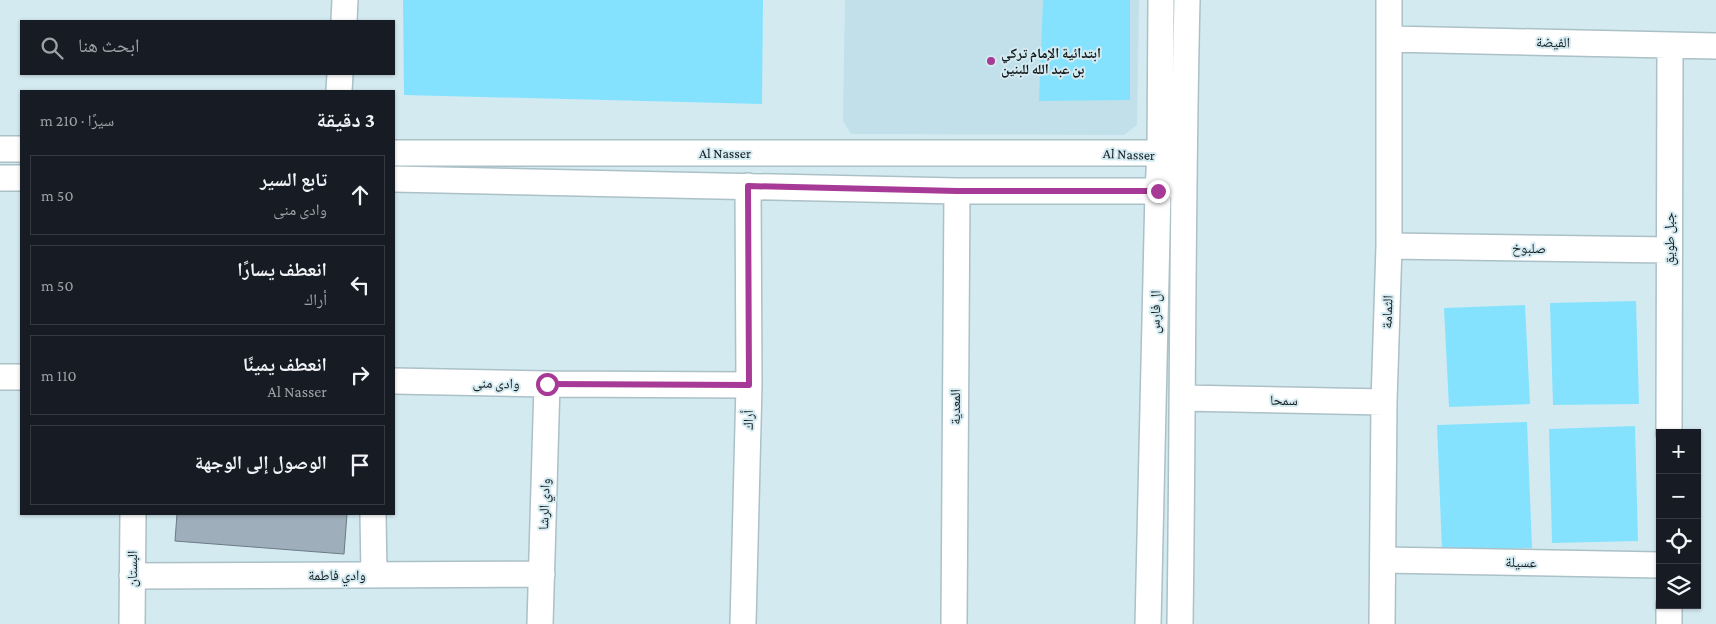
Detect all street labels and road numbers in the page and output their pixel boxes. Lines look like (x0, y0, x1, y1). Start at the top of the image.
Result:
street label: الفيضة (1536, 34, 1570, 51)
street label: Al Nasser (699, 145, 751, 161)
street label: Al Nasser (1103, 145, 1155, 163)
street label: جبل طويق (1661, 212, 1679, 266)
street label: صلبوخ (1512, 240, 1546, 258)
street label: ال فارس (1147, 290, 1164, 334)
street label: الثمامة (1378, 295, 1396, 329)
street label: وادى منى (472, 375, 520, 392)
street label: المعدية (947, 389, 963, 425)
street label: سمحا (1270, 392, 1298, 408)
street label: أراك (740, 410, 757, 430)
street label: وادي الرشا (535, 478, 556, 530)
street label: البستان (124, 551, 141, 587)
street label: عسيلة (1505, 554, 1537, 571)
street label: وادي فاطمة (308, 567, 366, 587)

